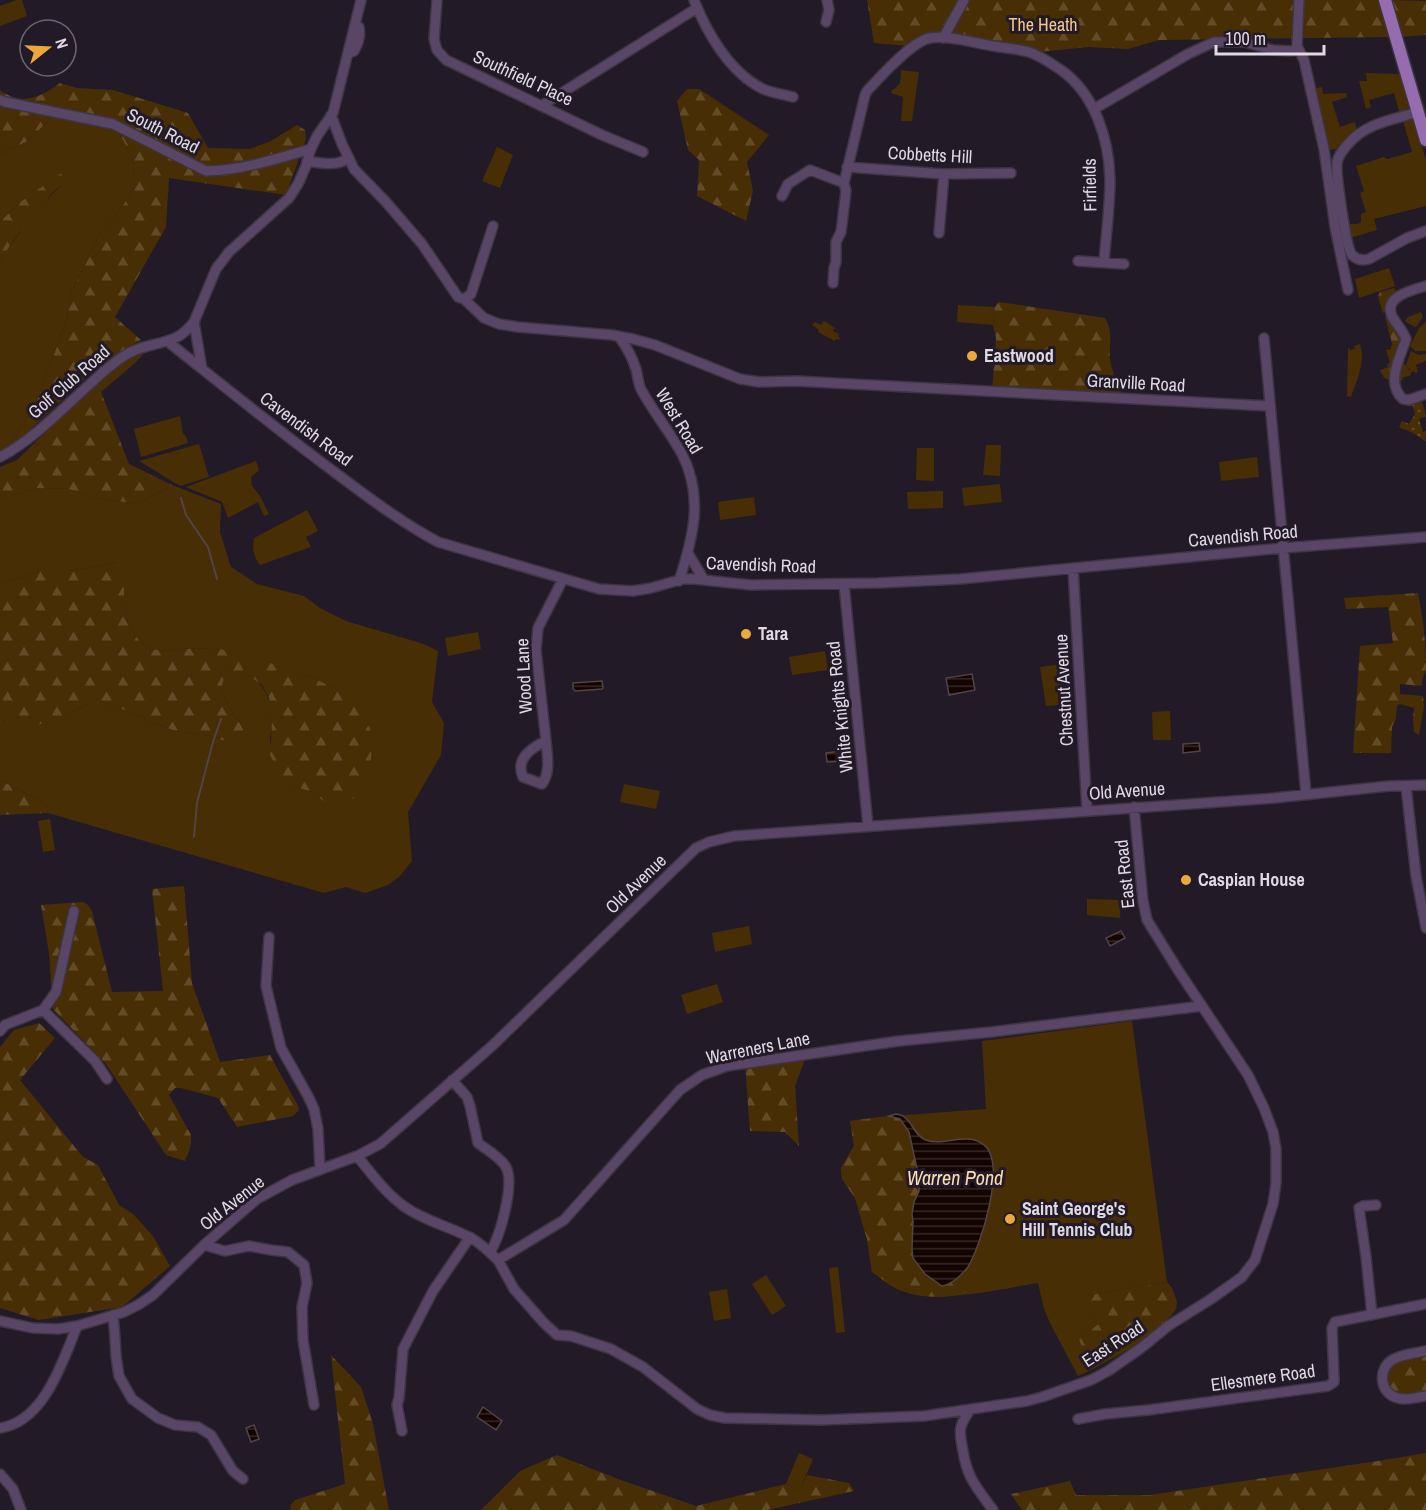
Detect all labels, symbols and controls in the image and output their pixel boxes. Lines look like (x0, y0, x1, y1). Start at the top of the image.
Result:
park label: The Heath (1009, 12, 1077, 37)
north arrow (18, 18, 78, 78)
scale bar (1216, 18, 1324, 56)
text: 100 m (1225, 26, 1266, 51)
text: N (50, 35, 74, 51)
street label: Southfield Place (469, 44, 577, 112)
street label: South Road (123, 102, 204, 159)
street label: Cobbetts Hill (887, 140, 973, 169)
street label: Firfields (1077, 158, 1102, 212)
street label: Golf Club Road (22, 339, 115, 424)
place label: Eastwood (984, 343, 1054, 368)
marker: Eastwood (965, 349, 979, 363)
street label: Granville Road (1086, 367, 1186, 398)
street label: West Road (650, 383, 709, 458)
street label: Cavendish Road (255, 386, 358, 472)
street label: Cavendish Road (1187, 518, 1299, 553)
street label: Cavendish Road (706, 550, 816, 579)
place label: Tara (758, 621, 789, 646)
marker: Tara (739, 627, 753, 641)
street label: Chestnut Avenue (1048, 633, 1079, 747)
street label: Wood Lane (509, 638, 538, 714)
street label: White Knights Road (820, 640, 859, 774)
street label: Old Avenue (1088, 775, 1166, 806)
street label: East Road (1108, 838, 1141, 910)
street label: Old Avenue (600, 848, 672, 919)
place label: Caspian House (1198, 867, 1305, 892)
marker: Caspian House (1179, 873, 1193, 887)
street label: Warreners Lane (704, 1025, 812, 1070)
water label: Warren Pond (907, 1164, 1004, 1191)
street label: Old Avenue (194, 1169, 269, 1236)
place label: Saint George's Hill Tennis Club (1022, 1196, 1132, 1242)
marker: Saint George's Hill Tennis Club (1003, 1212, 1017, 1226)
street label: East Road (1077, 1314, 1148, 1373)
street label: Ellesmere Road (1209, 1358, 1317, 1397)

